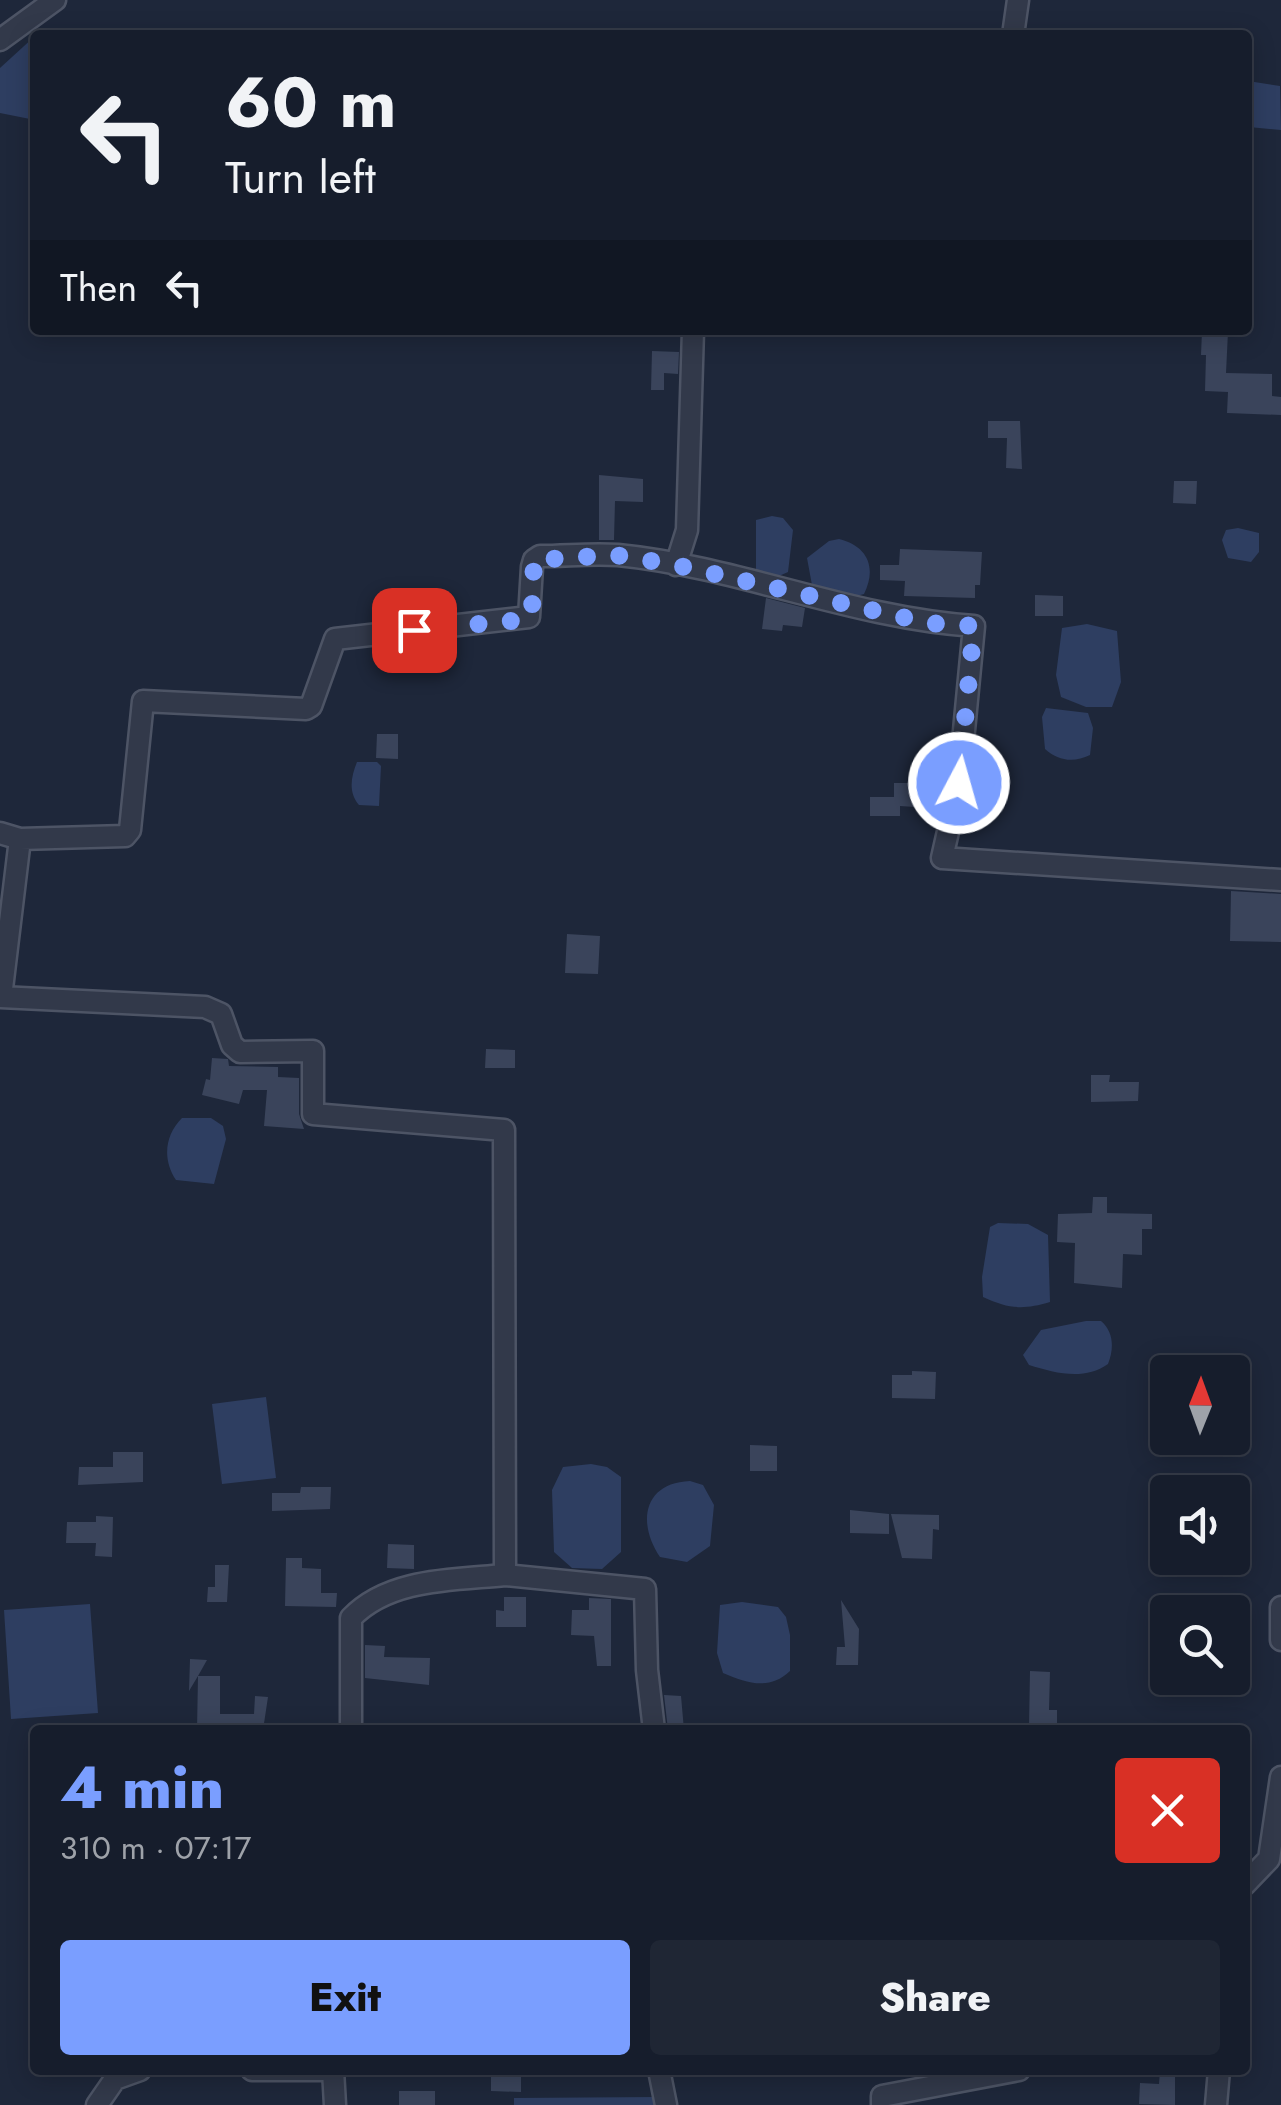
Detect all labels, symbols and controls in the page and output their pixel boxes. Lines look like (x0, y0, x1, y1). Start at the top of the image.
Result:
text: 60 m (225, 52, 397, 153)
icon: left (60, 70, 190, 200)
text: Turn left (225, 145, 376, 210)
text: Then (60, 260, 137, 315)
icon: left (157, 260, 212, 315)
pin (372, 588, 457, 673)
icon: arrive (387, 603, 442, 658)
position arrow (907, 731, 1011, 835)
north arrow (1150, 1355, 1250, 1455)
map controls (1150, 1355, 1250, 1695)
button: sound (1150, 1475, 1250, 1575)
button: search (1150, 1595, 1250, 1695)
text: 4 min (60, 1744, 224, 1831)
button: close (1115, 1758, 1220, 1863)
text: 310 m · 07:17 (60, 1825, 251, 1871)
button: Exit (60, 1940, 630, 2055)
button: Share (650, 1940, 1220, 2055)

